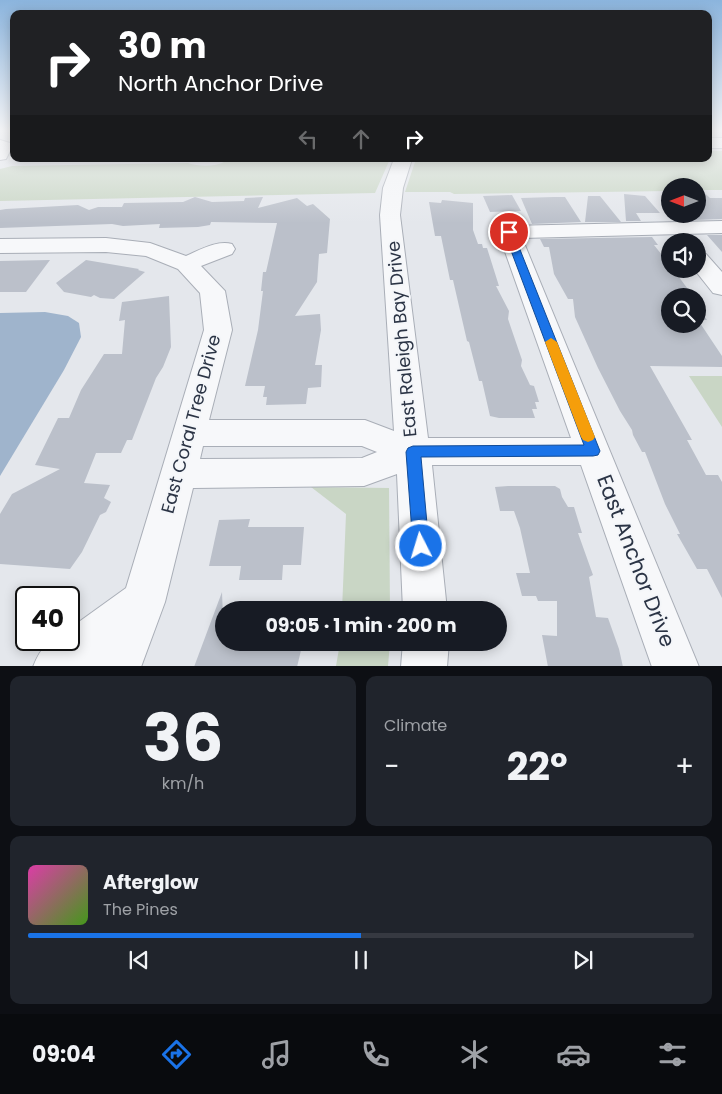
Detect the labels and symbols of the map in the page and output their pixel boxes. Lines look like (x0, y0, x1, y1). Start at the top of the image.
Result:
north arrow (661, 178, 706, 222)
pin (488, 211, 530, 253)
street label: East Raleigh Bay Drive (380, 240, 423, 438)
street label: East Coral Tree Drive (155, 332, 226, 516)
street label: East Anchor Drive (590, 470, 683, 651)
position arrow (394, 519, 446, 571)
speed limit sign: 40 (15, 586, 80, 651)

